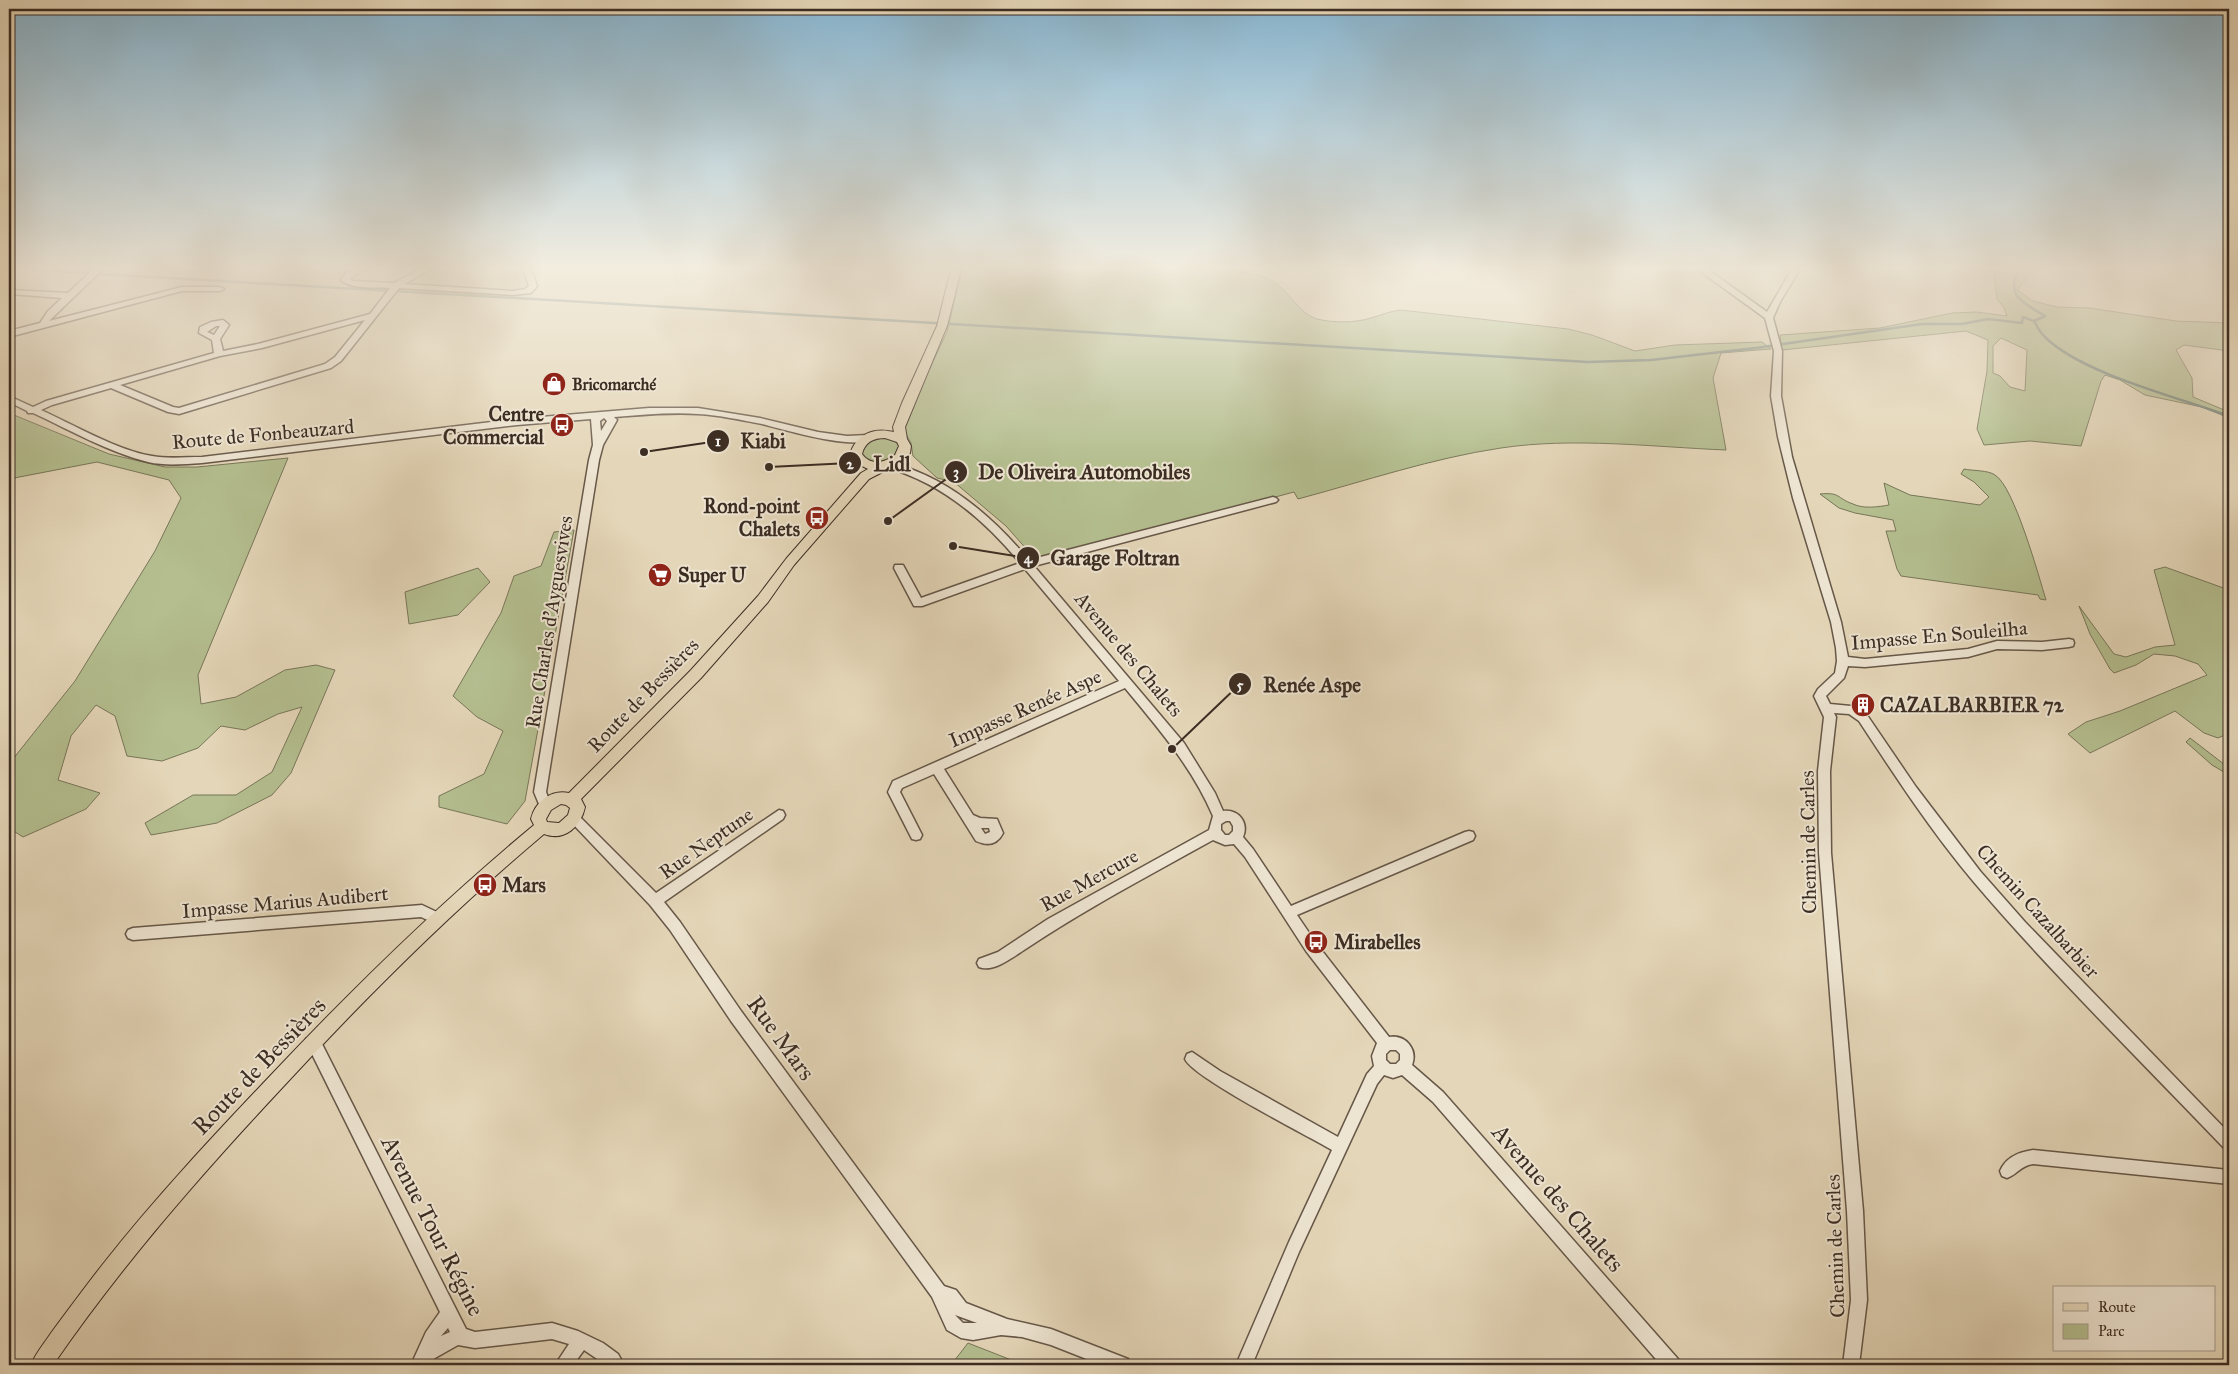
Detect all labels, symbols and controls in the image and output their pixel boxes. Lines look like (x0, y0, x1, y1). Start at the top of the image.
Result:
shop icon: Bricomarché (541, 371, 567, 397)
place label: Bricomarché (572, 375, 656, 394)
place label: Centre Commercial (443, 402, 545, 449)
bus stop icon: Centre Commercial (549, 412, 575, 438)
street label: Route de Fonbeauzard (171, 414, 355, 454)
callout: Kiabi (705, 423, 796, 459)
text: Kiabi (740, 428, 786, 454)
text: 1 (715, 432, 721, 450)
callout: Lidl (838, 445, 920, 481)
text: Lidl (873, 451, 912, 477)
callout: De Oliveira Automobiles (943, 454, 1200, 490)
text: 2 (846, 455, 854, 473)
text: De Oliveira Automobiles (978, 459, 1190, 485)
text: 3 (953, 463, 959, 482)
place label: Rond-point Chalets (703, 494, 801, 541)
bus stop icon: Rond-point Chalets (804, 505, 830, 531)
street label: Rue Charles d'Ayguesvives (520, 514, 579, 730)
callout: Garage Foltran (1016, 540, 1190, 576)
text: Garage Foltran (1050, 545, 1180, 571)
text: 4 (1024, 549, 1033, 568)
supermarket icon: Super U (647, 562, 673, 588)
place label: Super U (678, 563, 747, 588)
street label: Avenue des Chalets (1069, 586, 1188, 721)
street label: Impasse En Souleilha (1850, 615, 2029, 655)
street label: Route de Bessières (582, 633, 704, 757)
street label: Impasse Renée Aspe (945, 664, 1105, 752)
callout: Renée Aspe (1228, 666, 1371, 702)
text: Renée Aspe (1263, 672, 1361, 698)
text: 5 (1237, 676, 1244, 694)
building icon: CAZALBARBIER 72 (1850, 692, 1876, 718)
place label: CAZALBARBIER 72 (1880, 693, 2065, 717)
street label: Chemin de Carles (1795, 770, 1821, 914)
street label: Rue Neptune (654, 802, 758, 884)
street label: Chemin Cazalbarbier (1971, 839, 2105, 983)
street label: Rue Mercure (1036, 843, 1142, 917)
bus stop icon: Mars (472, 872, 498, 898)
place label: Mars (502, 873, 547, 897)
street label: Impasse Marius Audibert (181, 881, 389, 923)
bus stop icon: Mirabelles (1303, 929, 1329, 955)
place label: Mirabelles (1334, 930, 1421, 954)
street label: Rue Mars (740, 990, 822, 1086)
street label: Route de Bessières (186, 991, 332, 1141)
street label: Avenue des Chalets (1485, 1117, 1631, 1278)
street label: Avenue Tour Régine (374, 1130, 491, 1321)
street label: Chemin de Carles (1821, 1174, 1849, 1318)
legend (2053, 1286, 2216, 1352)
text: Route (2098, 1298, 2136, 1316)
text: Parc (2098, 1322, 2125, 1340)

